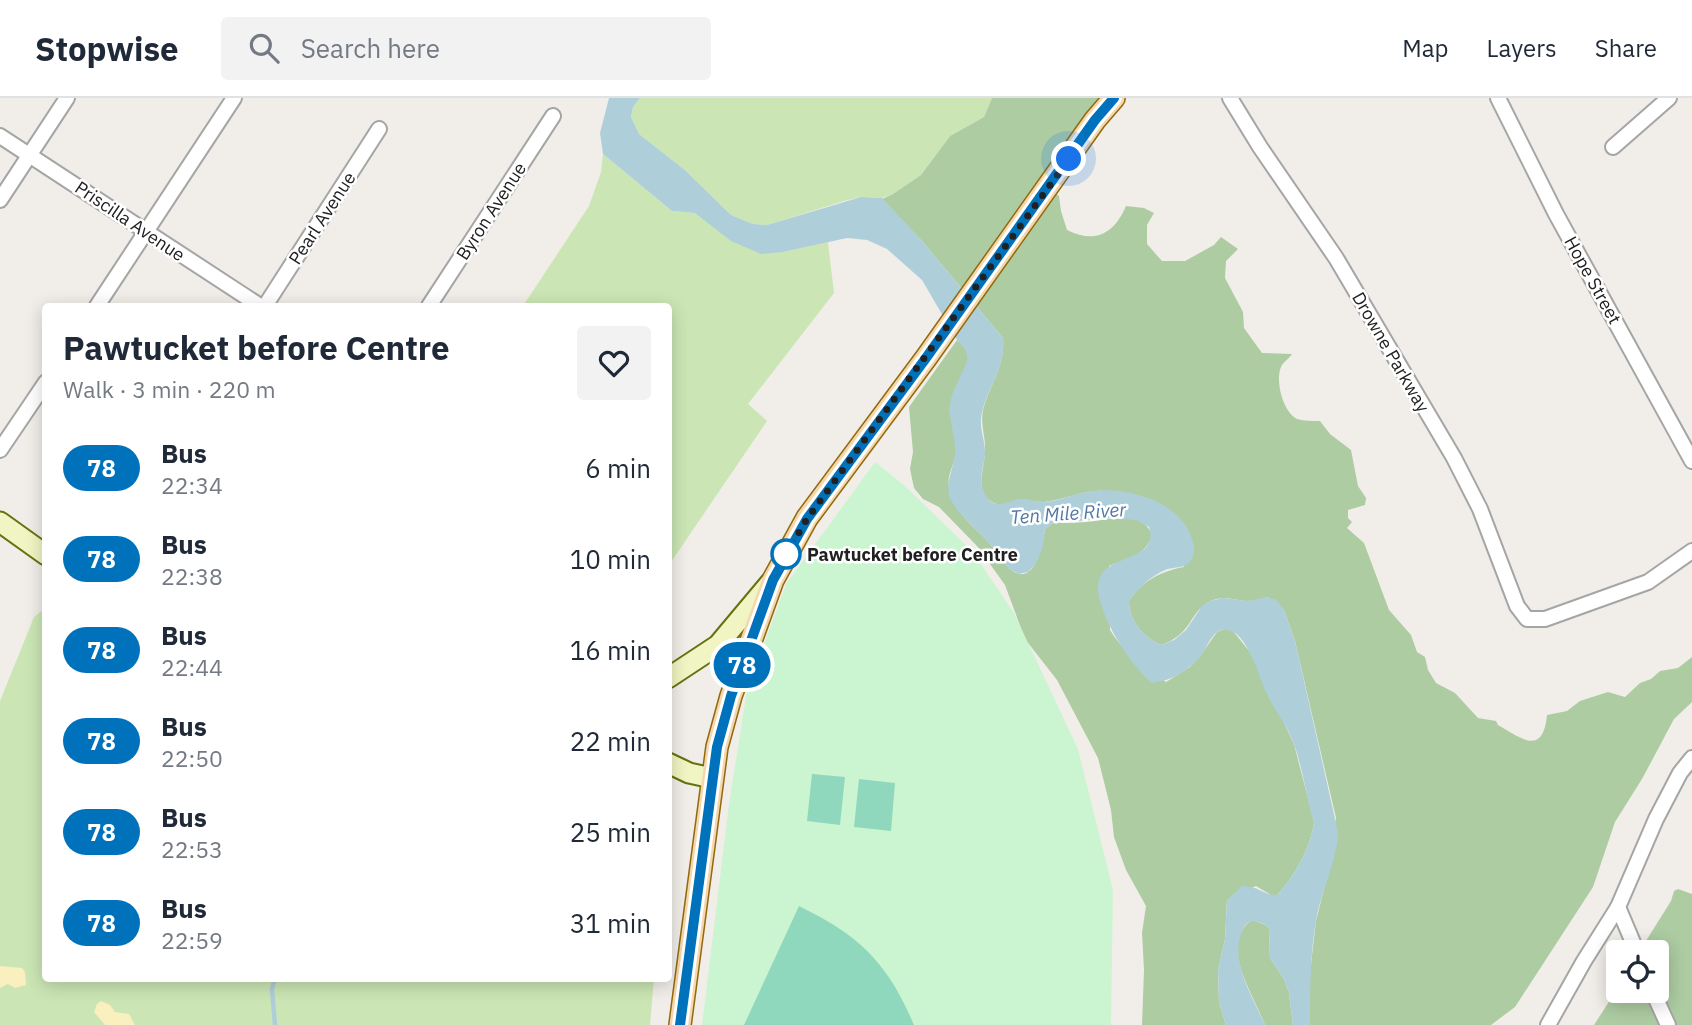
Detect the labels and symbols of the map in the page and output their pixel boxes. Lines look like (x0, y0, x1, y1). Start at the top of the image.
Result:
your location (1051, 141, 1086, 176)
street label: Byron Avenue (451, 158, 531, 264)
street label: Pearl Avenue (284, 167, 361, 269)
street label: Priscilla Avenue (71, 176, 190, 266)
street label: Hope Street (1559, 232, 1627, 328)
street label: Drowne Parkway (1347, 288, 1435, 416)
water label: Ten Mile River (1009, 497, 1128, 529)
marker: Pawtucket before Centre (771, 539, 801, 569)
place label: Pawtucket before Centre (807, 543, 1018, 566)
line badge: 78 (710, 642, 774, 688)

